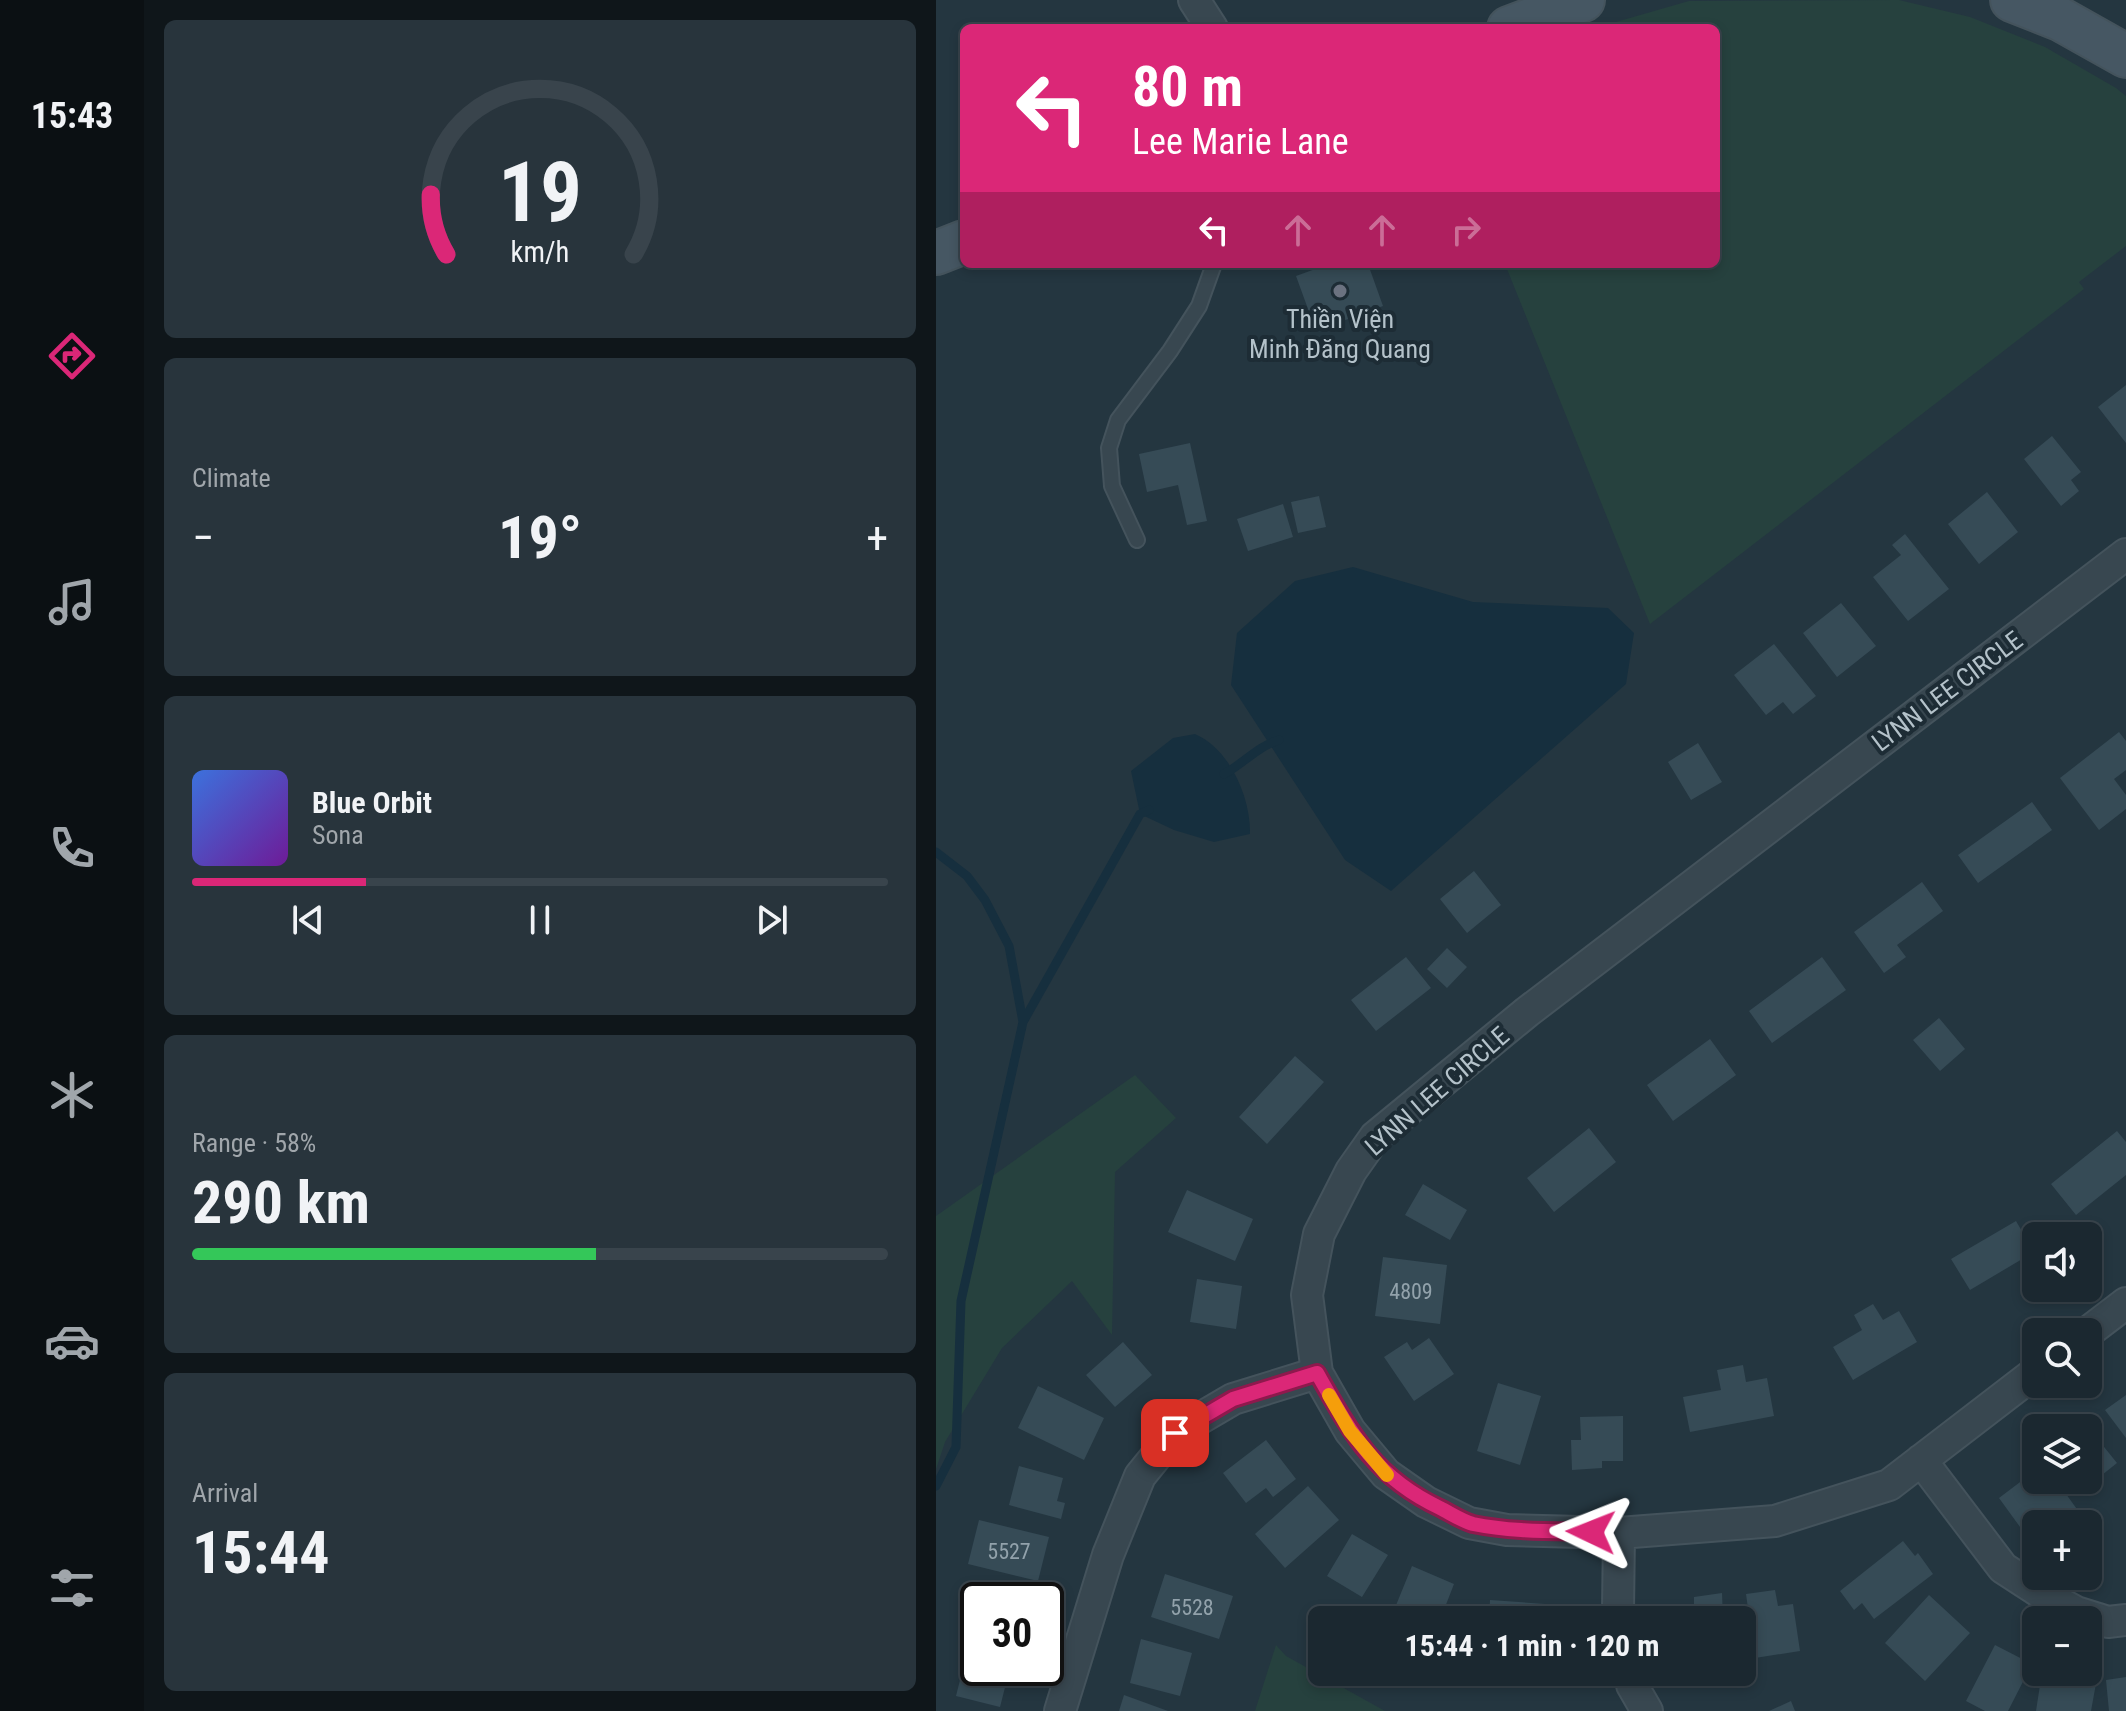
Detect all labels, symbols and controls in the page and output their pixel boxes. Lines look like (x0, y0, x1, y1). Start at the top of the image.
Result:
text: 80 m (1132, 54, 1243, 120)
icon: left (1000, 56, 1104, 160)
text: 15:43 (31, 95, 113, 137)
text: Lee Marie Lane (1132, 121, 1349, 163)
text: 19 (498, 144, 582, 241)
icon: left (1192, 208, 1236, 252)
icon: ahead (1276, 208, 1320, 252)
icon: ahead (1360, 208, 1404, 252)
icon: right (1444, 208, 1488, 252)
text: km/h (511, 235, 569, 269)
marker: Thiền Viện Minh Đăng Quang (1331, 282, 1349, 300)
place label: Thiền Viện Minh Đăng Quang (1249, 304, 1431, 364)
icon: directions (44, 328, 100, 384)
text: Climate (192, 463, 271, 493)
text: 19° (498, 502, 582, 573)
text: − (192, 512, 214, 564)
text: + (866, 512, 888, 564)
icon: music (44, 574, 100, 630)
street label: LYNN LEE CIRCLE (1866, 625, 2028, 757)
text: Blue Orbit (312, 785, 432, 820)
icon: phone (44, 820, 100, 876)
text: Sona (312, 820, 364, 850)
icon: previous (286, 898, 330, 942)
icon: pause (518, 898, 562, 942)
icon: next (750, 898, 794, 942)
street label: LYNN LEE CIRCLE (1359, 1020, 1515, 1162)
icon: climate (44, 1067, 100, 1123)
text: Range · 58% (192, 1128, 316, 1158)
text: 290 km (192, 1167, 370, 1238)
map controls (2022, 1222, 2102, 1686)
button: sound (2022, 1222, 2102, 1302)
house number: 4809 (1389, 1279, 1433, 1304)
icon: car (44, 1313, 100, 1369)
button: search (2022, 1318, 2102, 1398)
pin (1141, 1399, 1209, 1467)
icon: arrive (1153, 1411, 1197, 1455)
button: layers (2022, 1414, 2102, 1494)
text: Arrival (192, 1478, 258, 1508)
position arrow (1549, 1490, 1633, 1574)
button: + (2022, 1510, 2102, 1590)
text: 15:44 (192, 1517, 330, 1588)
house number: 5527 (987, 1539, 1031, 1564)
icon: filters (44, 1560, 100, 1616)
speed limit sign: 30 (960, 1582, 1064, 1686)
house number: 5528 (1170, 1595, 1214, 1620)
button: − (2022, 1606, 2102, 1686)
text: 15:44 · 1 min · 120 m (1405, 1628, 1659, 1663)

